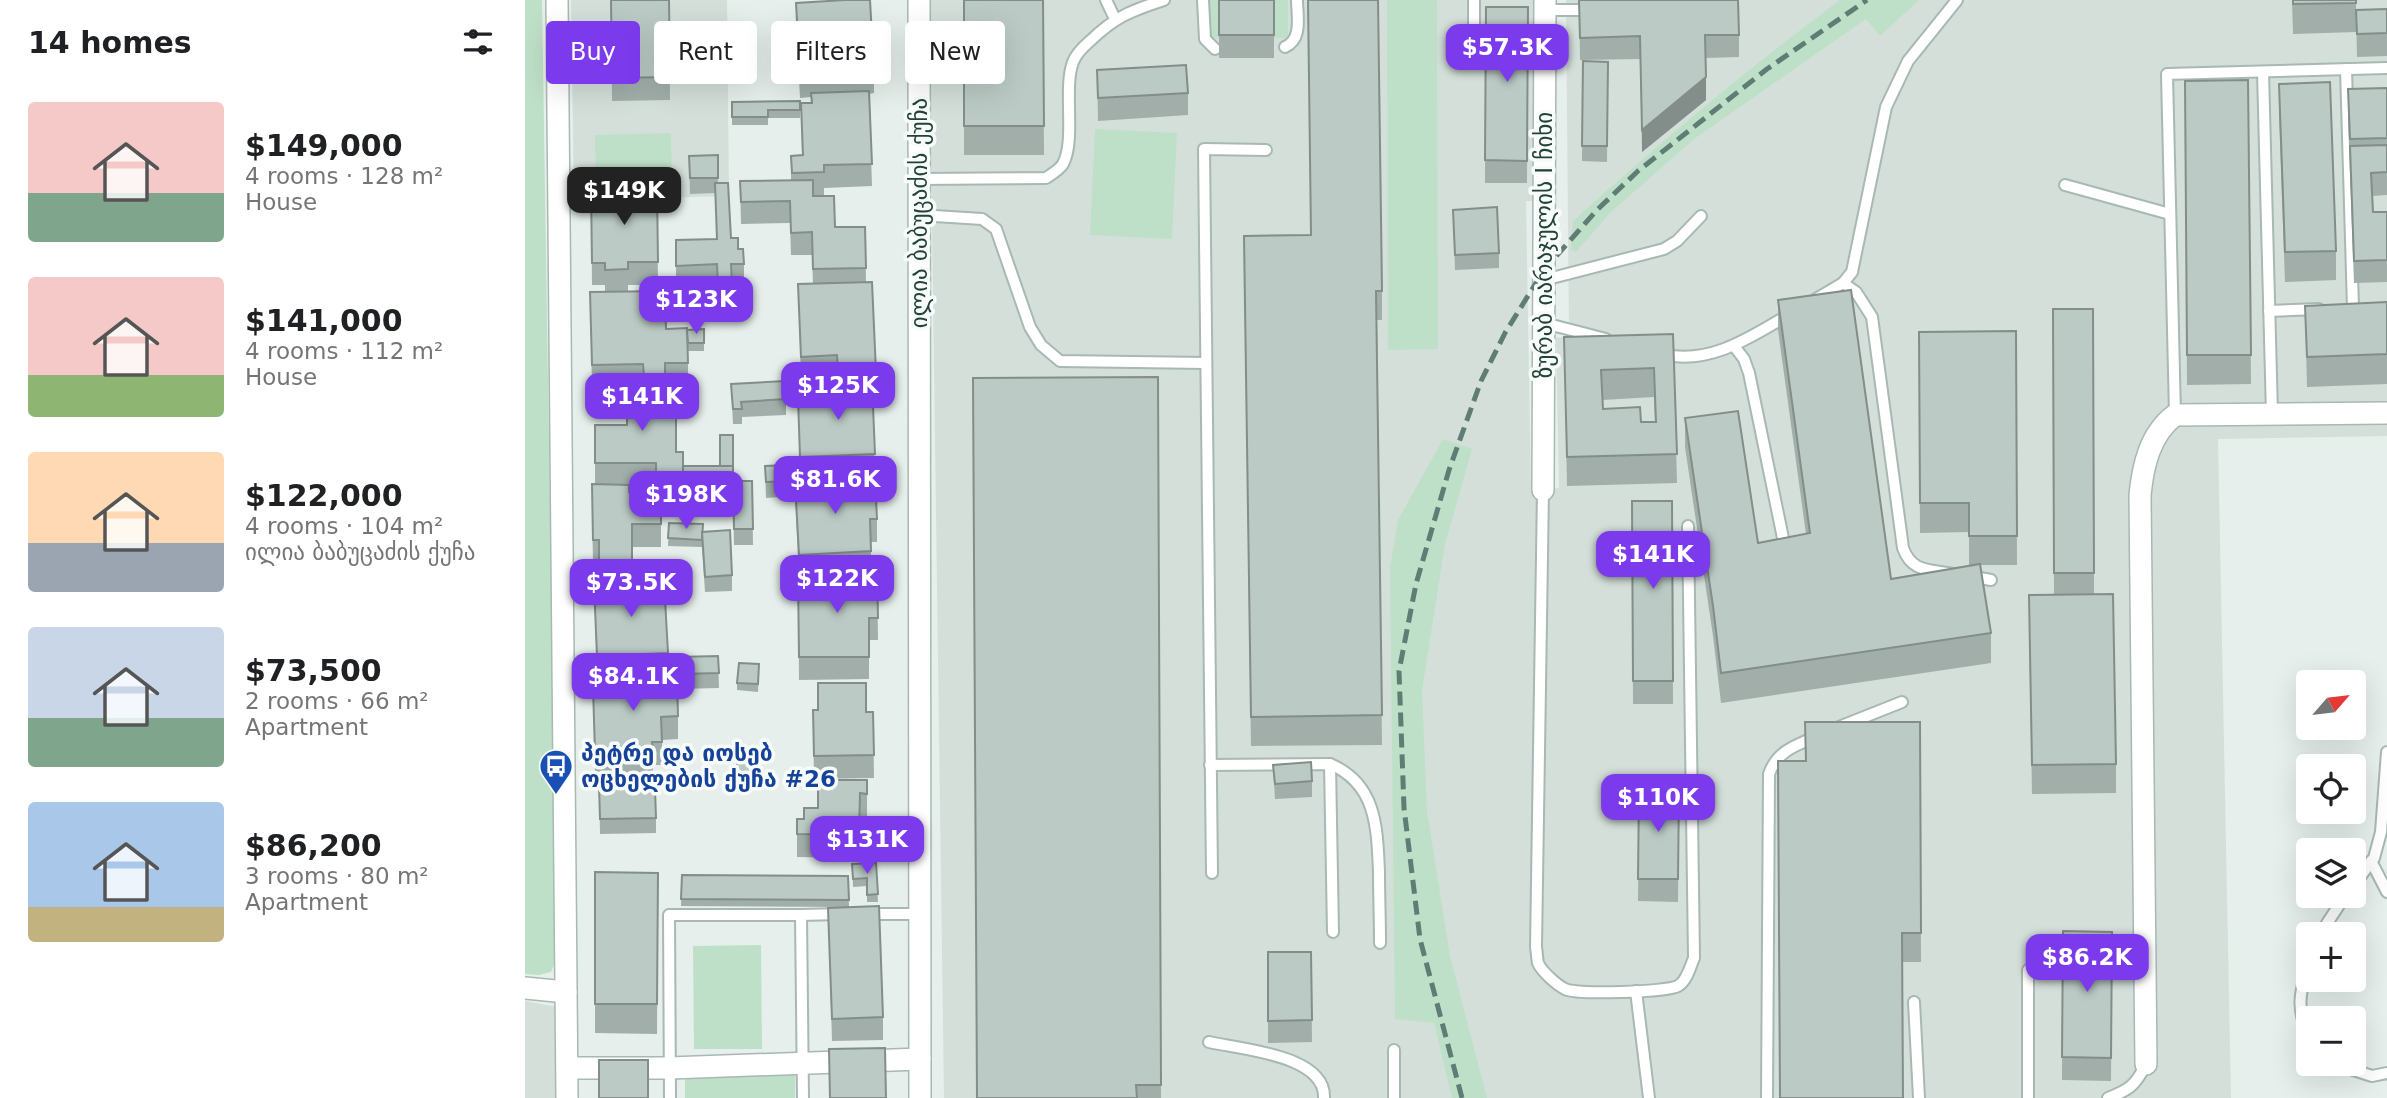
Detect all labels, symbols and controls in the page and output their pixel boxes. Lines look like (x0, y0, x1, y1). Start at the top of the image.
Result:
chip: Buy (546, 21, 640, 84)
chip: Rent (654, 21, 757, 84)
chip: Filters (771, 21, 891, 84)
chip: New (905, 21, 1005, 84)
icon: filters (459, 23, 497, 61)
pin: $57.3K (1450, 24, 1564, 84)
text: 14 homes (28, 25, 192, 60)
text: $57.3K (1462, 34, 1552, 60)
street label: ილია ბაბუცაძის ქუჩა (906, 98, 933, 328)
street label: ზურაბ იარაჯულის I ჩიხი (1531, 112, 1558, 378)
text: $149,000 (245, 128, 403, 163)
icon: home (84, 130, 168, 214)
text: 4 rooms · 128 m² (245, 163, 443, 189)
pin: $149K (575, 168, 673, 227)
text: $149K (583, 177, 665, 203)
text: House (245, 189, 317, 215)
pin: $123K (647, 276, 745, 336)
text: $123K (655, 286, 737, 312)
text: $141,000 (245, 303, 403, 338)
icon: home (84, 305, 168, 389)
text: 4 rooms · 112 m² (245, 338, 443, 364)
pin: $125K (789, 362, 887, 422)
text: House (245, 364, 317, 390)
text: $125K (797, 372, 879, 398)
pin: $141K (593, 374, 691, 433)
text: $141K (601, 383, 683, 409)
pin: $81.6K (778, 456, 892, 516)
text: $81.6K (790, 466, 880, 492)
pin: $198K (637, 472, 735, 531)
text: $122,000 (245, 478, 403, 513)
icon: home (84, 480, 168, 564)
text: $198K (645, 481, 727, 507)
text: 4 rooms · 104 m² (245, 513, 443, 539)
pin: $141K (1604, 532, 1702, 591)
text: ილია ბაბუცაძის ქუჩა (245, 539, 475, 565)
text: $141K (1612, 541, 1694, 567)
pin: $122K (788, 556, 886, 615)
pin: $73.5K (574, 560, 688, 619)
text: $122K (796, 565, 878, 591)
text: $73.5K (586, 569, 676, 595)
text: $73,500 (245, 653, 382, 688)
pin: $84.1K (576, 654, 690, 713)
icon: home (84, 655, 168, 739)
text: $84.1K (588, 663, 678, 689)
north arrow (2296, 670, 2366, 740)
map controls (2296, 670, 2366, 1076)
text: 2 rooms · 66 m² (245, 688, 429, 714)
text: Apartment (245, 714, 368, 740)
place label: პეტრე და იოსებ ოცხელების ქუჩა #26 (581, 740, 836, 792)
bus stop icon: პეტრე და იოსებ ოცხელების ქუჩა #26 (537, 747, 575, 796)
button: locate (2296, 754, 2366, 824)
pin: $110K (1609, 774, 1707, 834)
text: $110K (1617, 784, 1699, 810)
pin: $131K (818, 816, 916, 876)
text: $131K (826, 826, 908, 852)
text: $86,200 (245, 828, 382, 863)
icon: home (84, 830, 168, 914)
button: layers (2296, 838, 2366, 908)
text: 3 rooms · 80 m² (245, 863, 429, 889)
text: Apartment (245, 889, 368, 915)
button: + (2296, 922, 2366, 992)
pin: $86.2K (2030, 934, 2144, 994)
text: $86.2K (2042, 944, 2132, 970)
button: − (2296, 1006, 2366, 1076)

